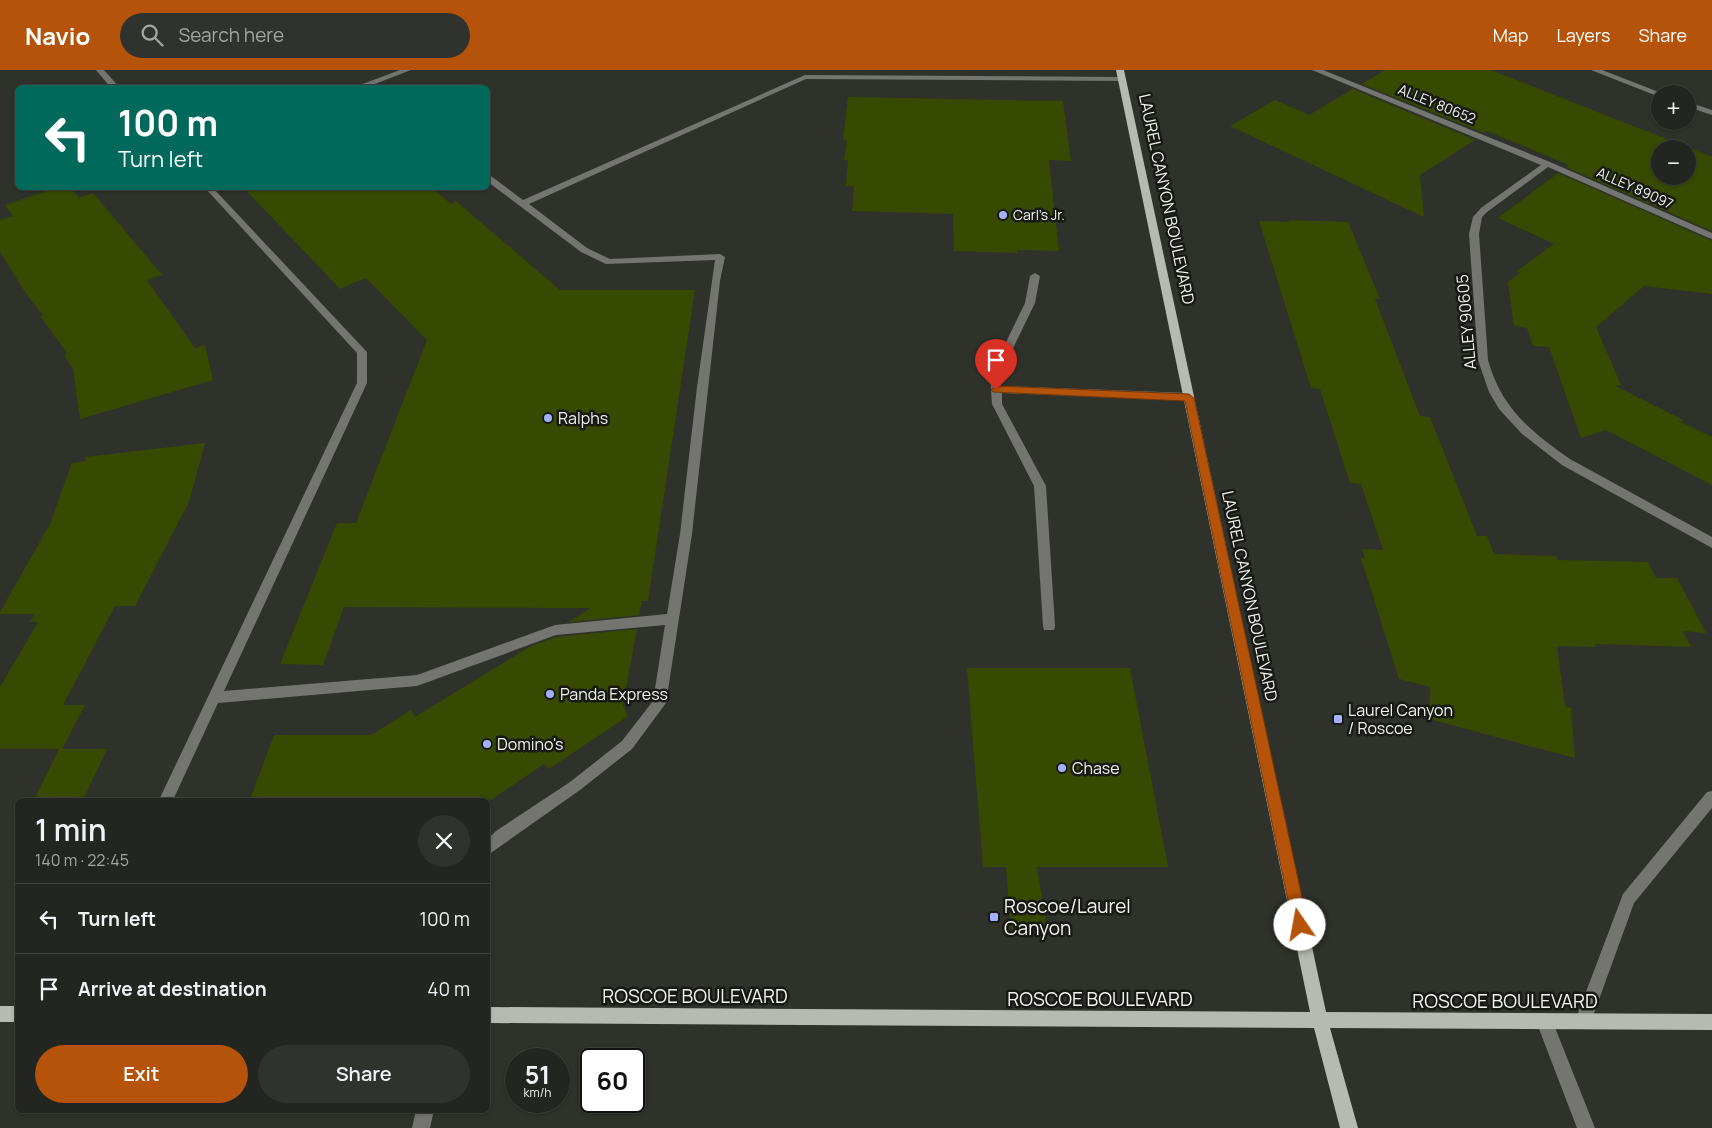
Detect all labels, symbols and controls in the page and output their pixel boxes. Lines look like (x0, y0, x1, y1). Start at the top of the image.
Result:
search box (120, 13, 470, 58)
text: Navio (25, 19, 90, 52)
icon: search (138, 21, 166, 49)
text: Search here (178, 22, 284, 48)
text: Map (1493, 23, 1528, 47)
text: Layers (1556, 23, 1610, 47)
text: Share (1638, 23, 1687, 47)
street label: ALLEY 80652 (1396, 79, 1479, 128)
map controls (1651, 85, 1696, 185)
button: + (1651, 85, 1696, 130)
street label: LAUREL CANYON BOULEVARD (1134, 92, 1200, 306)
text: 100 m (118, 99, 218, 147)
icon: left (35, 105, 100, 170)
button: − (1651, 140, 1696, 185)
text: Turn left (118, 144, 203, 174)
street label: ALLEY 89097 (1594, 162, 1677, 213)
place label: Carl's Jr. (1013, 205, 1065, 224)
marker: Carl's Jr. (997, 209, 1009, 221)
street label: ALLEY 90605 (1451, 273, 1481, 371)
pin (975, 339, 1017, 390)
icon: arrive (982, 346, 1010, 374)
place label: Ralphs (558, 407, 608, 429)
marker: Ralphs (542, 412, 554, 424)
street label: LAUREL CANYON BOULEVARD (1217, 489, 1283, 703)
place label: Panda Express (560, 683, 668, 705)
marker: Panda Express (544, 688, 556, 700)
place label: Laurel Canyon / Roscoe (1348, 699, 1453, 739)
marker: Laurel Canyon / Roscoe (1332, 713, 1344, 725)
place label: Domino's (497, 733, 563, 755)
marker: Domino's (481, 738, 493, 750)
place label: Chase (1072, 757, 1120, 779)
marker: Chase (1056, 762, 1068, 774)
text: 1 min (35, 809, 107, 850)
button: close (418, 815, 470, 867)
text: 140 m · 22:45 (35, 849, 129, 871)
place label: Roscoe/Laurel Canyon (1004, 893, 1131, 941)
position arrow (1273, 898, 1325, 950)
icon: left (35, 905, 63, 933)
text: Turn left (78, 906, 156, 932)
text: 100 m (419, 906, 470, 932)
marker: Roscoe/Laurel Canyon (988, 911, 1000, 923)
icon: arrive (35, 975, 63, 1003)
text: Arrive at destination (78, 976, 267, 1002)
text: 40 m (427, 976, 470, 1002)
street label: ROSCOE BOULEVARD (602, 983, 788, 1009)
street label: ROSCOE BOULEVARD (1007, 986, 1193, 1012)
street label: ROSCOE BOULEVARD (1412, 988, 1598, 1014)
button: Exit (35, 1045, 248, 1103)
button: Share (258, 1045, 470, 1103)
speed limit sign: 60 (580, 1048, 645, 1113)
text: 51 (525, 1057, 550, 1092)
text: km/h (524, 1084, 551, 1101)

